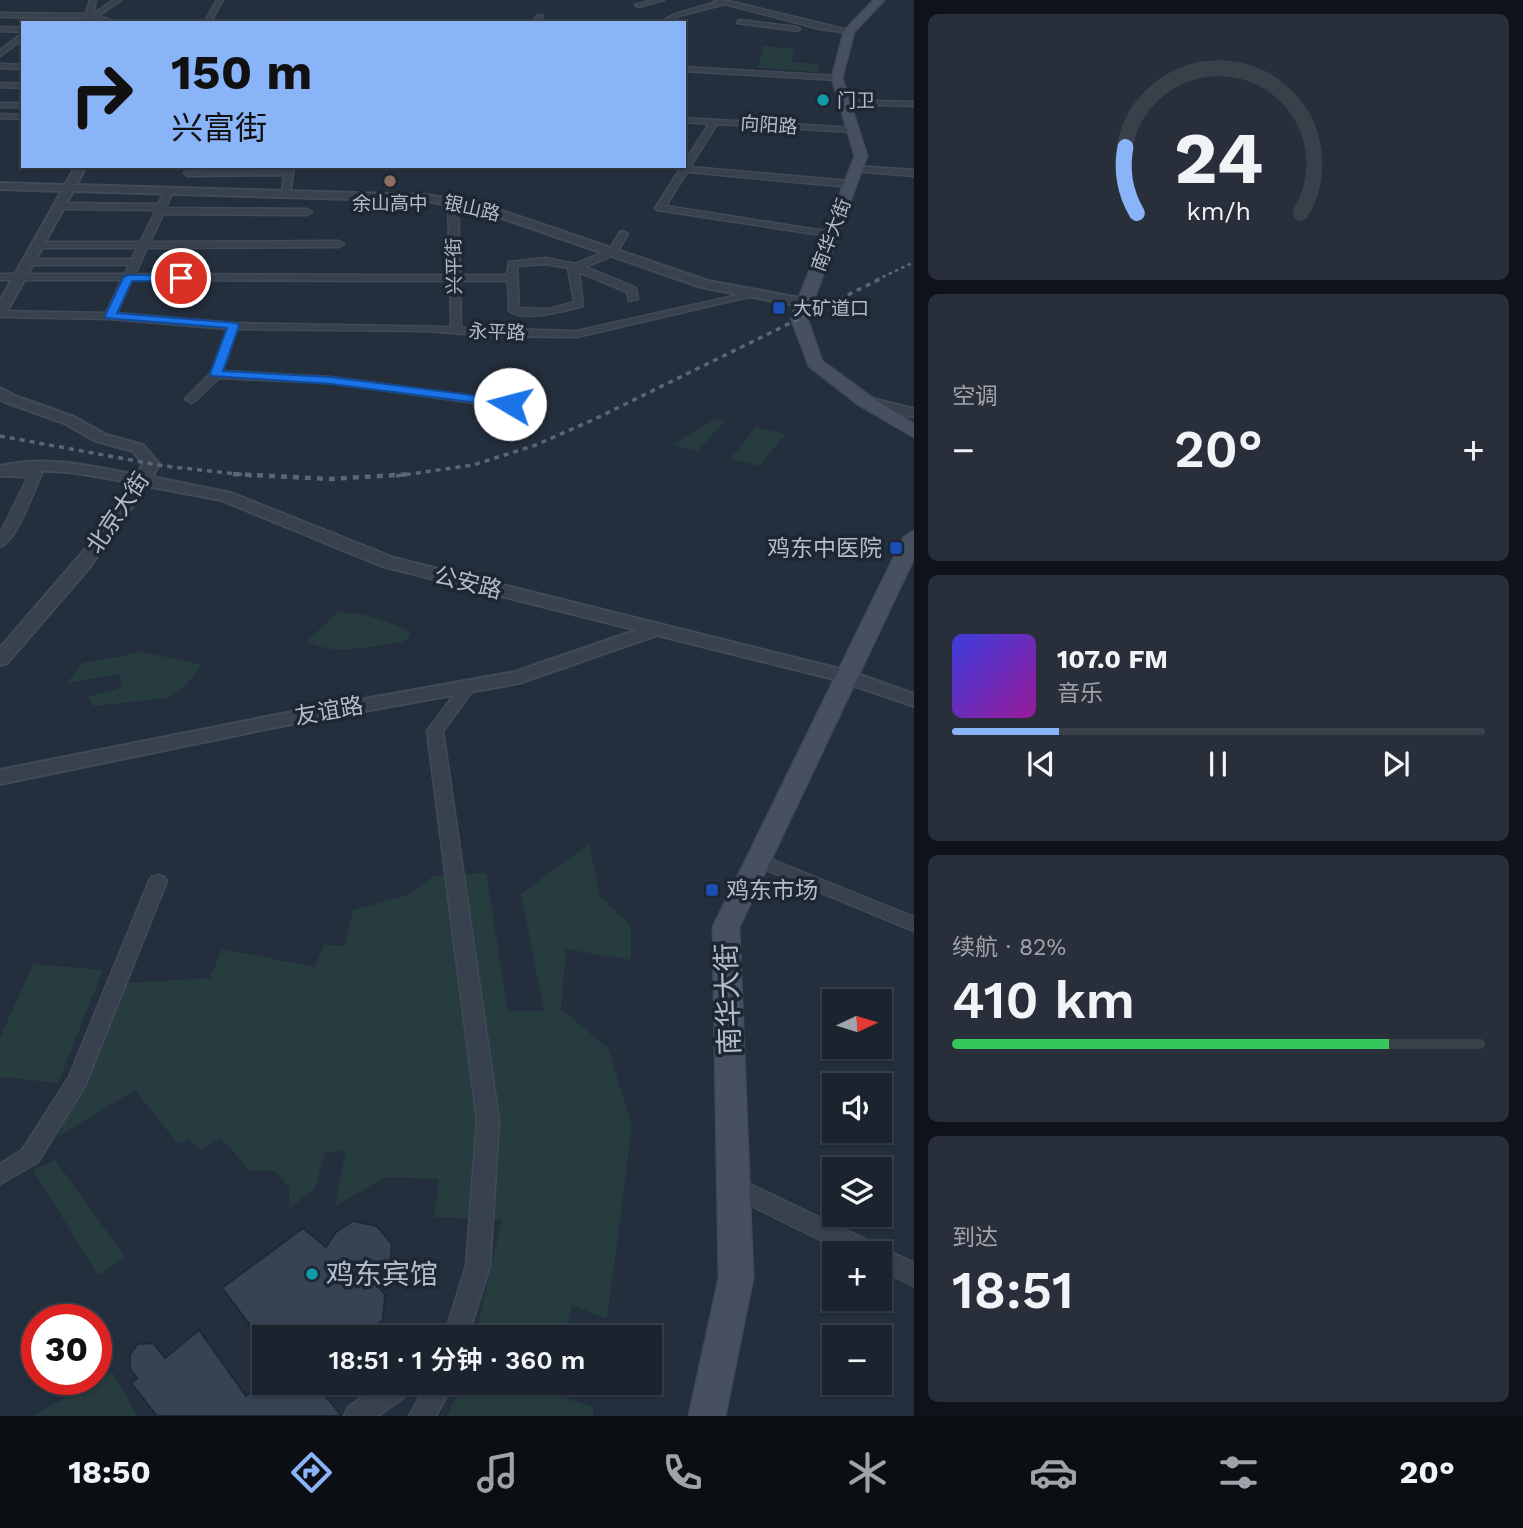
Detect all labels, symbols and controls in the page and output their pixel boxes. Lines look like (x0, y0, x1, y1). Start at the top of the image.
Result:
text: 150 m (171, 43, 312, 101)
icon: right (56, 49, 147, 140)
place label: 门卫 (837, 89, 875, 112)
marker: 门卫 (815, 92, 831, 108)
text: 兴富街 (171, 109, 267, 147)
street label: 向阳路 (740, 112, 798, 138)
text: 24 (1174, 116, 1263, 202)
marker: 余山高中 (382, 173, 398, 189)
street label: 银山路 (442, 190, 502, 226)
place label: 余山高中 (352, 192, 428, 215)
street label: 南华大街 (807, 195, 855, 275)
text: km/h (1186, 197, 1251, 226)
street label: 兴平街 (442, 237, 466, 295)
pin (151, 248, 211, 308)
icon: arrive (162, 259, 200, 297)
place label: 大矿道口 (793, 297, 869, 320)
marker: 大矿道口 (771, 300, 787, 316)
street label: 永平路 (468, 320, 526, 344)
position arrow (473, 367, 547, 441)
text: 空调 (952, 383, 998, 410)
text: 20° (1174, 419, 1263, 480)
text: − (952, 428, 975, 472)
text: + (1462, 428, 1485, 472)
street label: 北京大街 (81, 467, 155, 559)
place label: 鸡东中医院 (767, 535, 882, 562)
marker: 鸡东中医院 (888, 540, 904, 556)
street label: 公安路 (431, 562, 505, 604)
text: 107.0 FM (1057, 644, 1168, 674)
text: 音乐 (1057, 680, 1103, 707)
street label: 友谊路 (293, 692, 365, 730)
icon: previous (1022, 745, 1060, 783)
icon: pause (1199, 745, 1237, 783)
icon: next (1377, 745, 1415, 783)
place label: 鸡东市场 (726, 877, 818, 904)
marker: 鸡东市场 (704, 882, 720, 898)
text: 续航 · 82% (952, 934, 1066, 961)
street label: 南华大街 (710, 942, 746, 1056)
text: 410 km (952, 970, 1135, 1031)
north arrow (822, 989, 892, 1059)
map controls (822, 989, 892, 1395)
button: sound (822, 1073, 892, 1143)
button: layers (822, 1157, 892, 1227)
text: 到达 (952, 1224, 998, 1251)
button: + (822, 1241, 892, 1311)
place label: 鸡东宾馆 (326, 1258, 438, 1291)
text: 18:51 (952, 1260, 1074, 1321)
marker: 鸡东宾馆 (304, 1266, 320, 1282)
speed limit sign: 30 (21, 1304, 112, 1395)
button: − (822, 1325, 892, 1395)
text: 18:51 · 1 分钟 · 360 m (329, 1345, 585, 1375)
icon: directions (287, 1448, 336, 1497)
icon: music (473, 1448, 522, 1497)
icon: phone (658, 1448, 707, 1497)
icon: climate (843, 1448, 892, 1497)
icon: car (1029, 1448, 1078, 1497)
icon: filters (1214, 1448, 1263, 1497)
text: 18:50 (68, 1453, 151, 1491)
text: 20° (1399, 1453, 1455, 1491)

